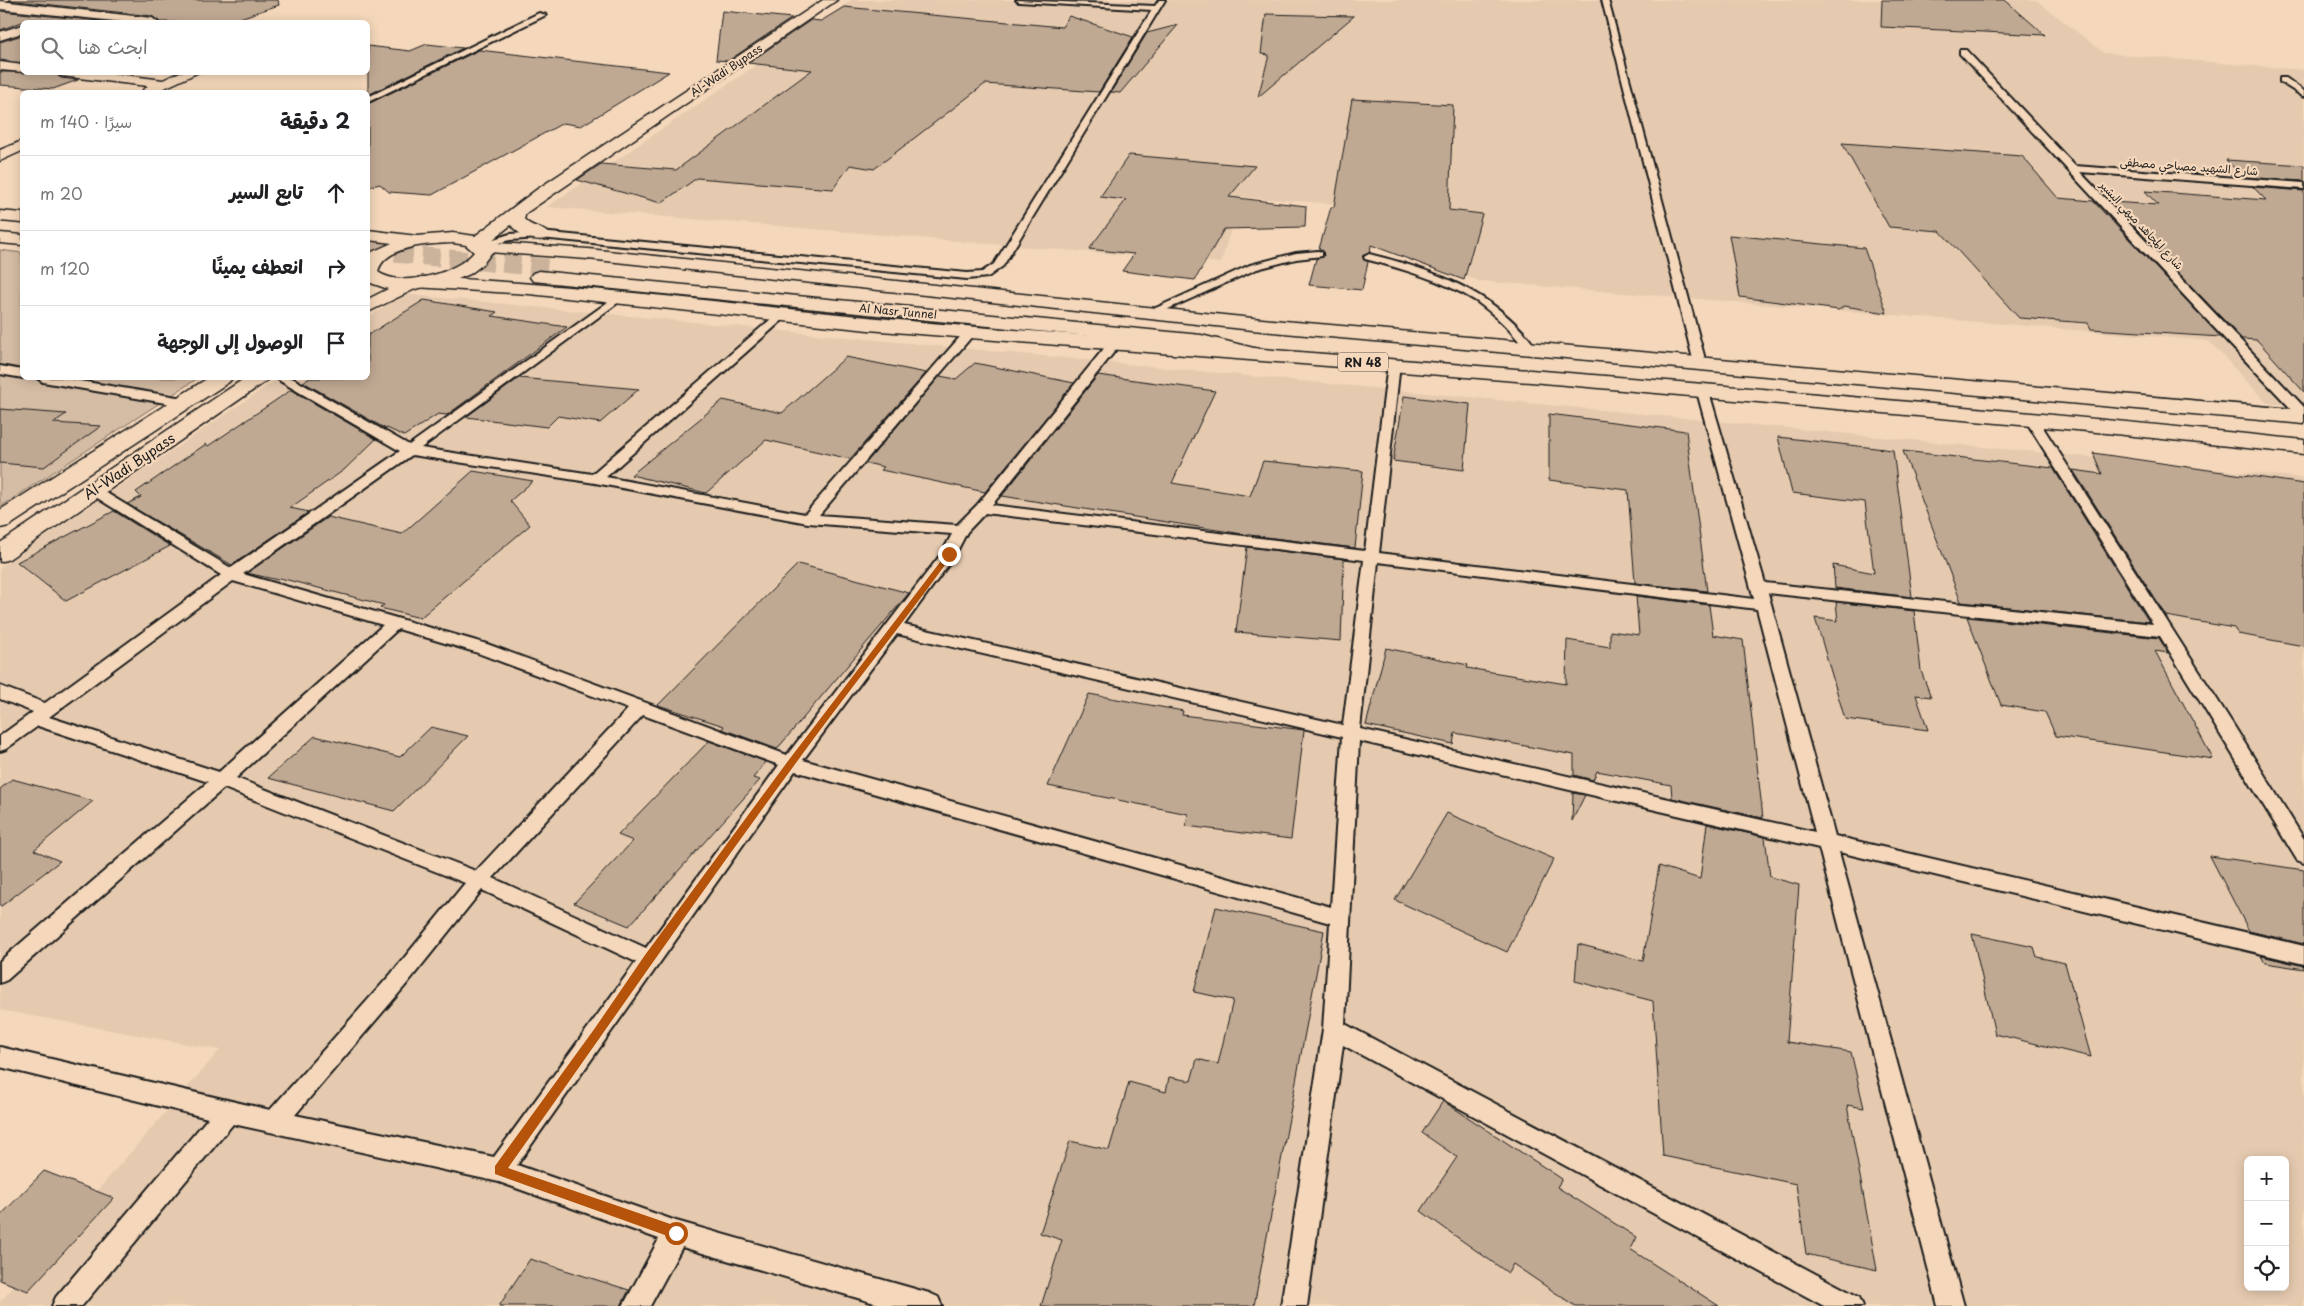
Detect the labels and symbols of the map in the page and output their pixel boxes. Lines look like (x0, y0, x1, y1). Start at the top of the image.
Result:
street label: Al-Wadi Bypass (687, 40, 765, 100)
street label: شارع الشهيد مصباحي مصطفى (2119, 153, 2259, 182)
street label: شارع المجاهد ميهي البشير (2093, 176, 2188, 275)
street label: Al Nasr Tunnel (858, 299, 938, 323)
road number: RN 48 (1338, 352, 1388, 372)
street label: Al-Wadi Bypass (79, 427, 179, 505)
route end (938, 543, 961, 566)
route start (665, 1222, 688, 1245)

